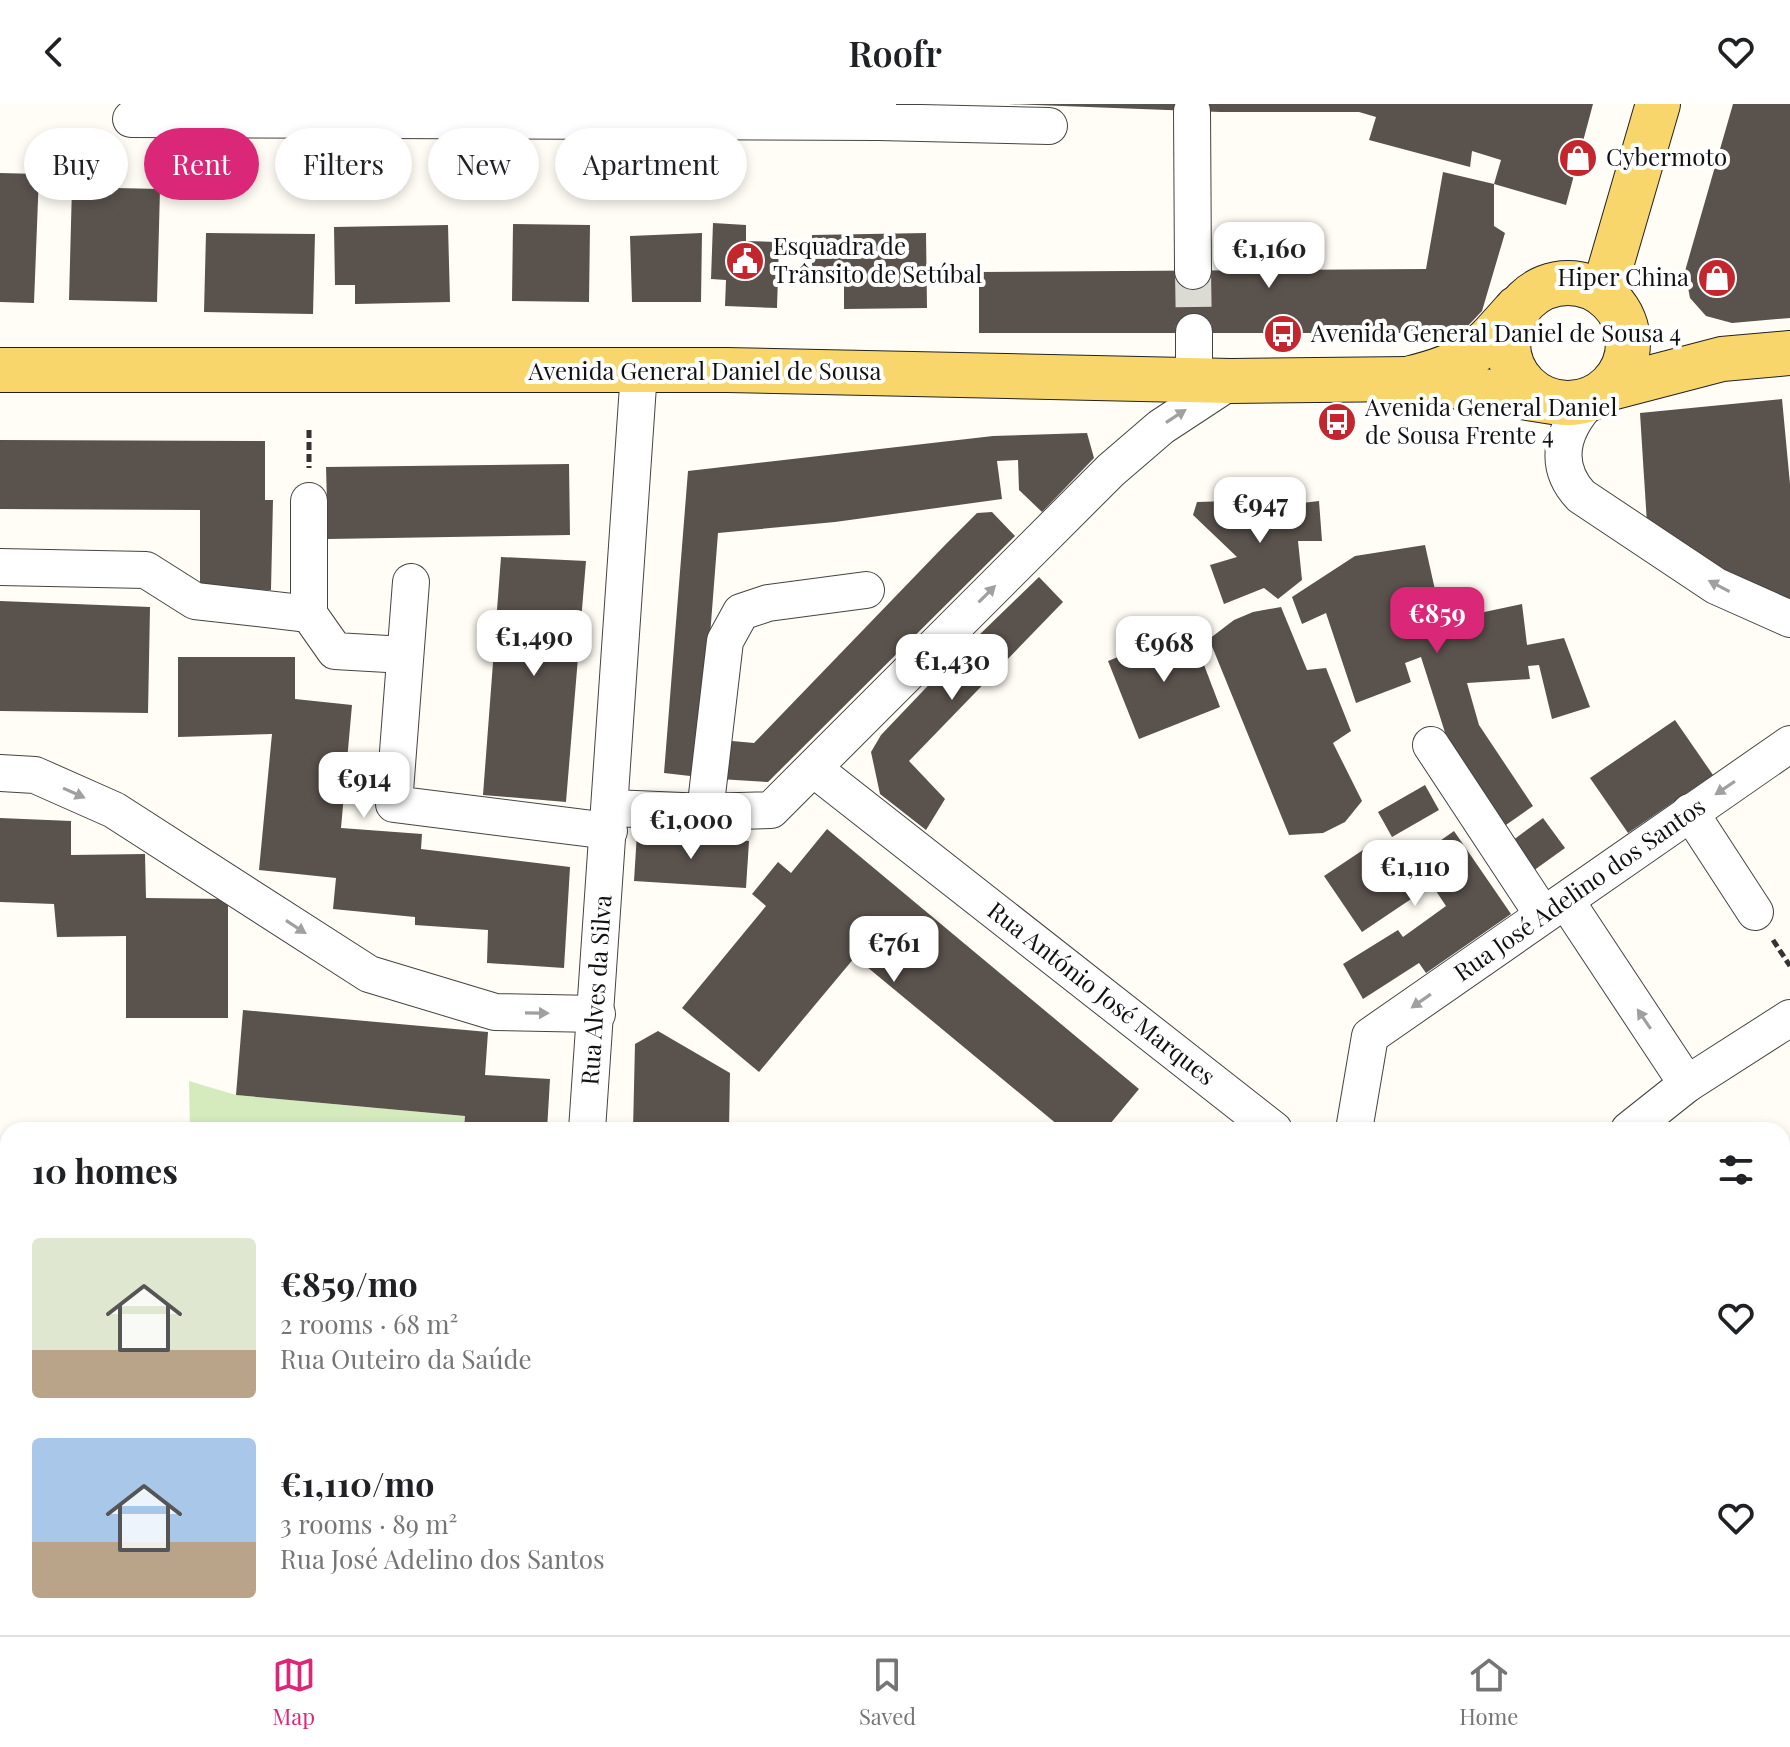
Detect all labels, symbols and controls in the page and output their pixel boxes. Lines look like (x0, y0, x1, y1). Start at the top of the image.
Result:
text: Roofr (848, 28, 942, 76)
icon: back (32, 30, 76, 74)
icon: heart (1714, 30, 1758, 74)
chip: Buy (24, 128, 128, 200)
chip: Rent (144, 128, 259, 200)
chip: Filters (275, 128, 412, 200)
chip: New (428, 128, 539, 200)
chip: Apartment (555, 128, 747, 200)
shop icon: Cybermoto (1557, 137, 1599, 179)
place label: Cybermoto (1606, 140, 1727, 172)
pin: €1,160 (1204, 222, 1334, 290)
place label: Esquadra de Trânsito de Setúbal (773, 229, 982, 289)
text: €1,160 (1232, 230, 1306, 265)
public building icon: Esquadra de Trânsito de Setúbal (724, 240, 766, 282)
shop icon: Hiper China (1696, 257, 1738, 299)
place label: Hiper China (1558, 260, 1689, 292)
bus stop icon: Avenida General Daniel de Sousa 4 (1262, 313, 1304, 355)
place label: Avenida General Daniel de Sousa 4 (1310, 316, 1681, 348)
street label: Avenida General Daniel de Sousa (527, 354, 882, 386)
place label: Avenida General Daniel de Sousa Frente 4 (1364, 390, 1617, 450)
bus stop icon: Avenida General Daniel de Sousa Frente 4 (1316, 401, 1358, 443)
one-way arrow (1166, 409, 1187, 424)
pin: €947 (1213, 477, 1307, 545)
text: €947 (1232, 485, 1288, 520)
one-way arrow (1708, 580, 1731, 593)
one-way arrow (978, 585, 996, 604)
pin: €859 (1390, 587, 1484, 655)
text: €859 (1408, 595, 1466, 630)
pin: €1,490 (469, 610, 599, 678)
pin: €968 (1117, 616, 1211, 684)
text: €1,490 (495, 618, 573, 653)
text: €968 (1134, 624, 1194, 659)
pin: €1,430 (887, 634, 1017, 702)
text: €1,430 (914, 642, 990, 677)
pin: €914 (317, 752, 411, 820)
text: €914 (337, 760, 391, 795)
one-way arrow (1715, 780, 1736, 795)
one-way arrow (62, 786, 86, 799)
street label: Rua José Adelino dos Santos (1447, 789, 1711, 987)
pin: €1,000 (626, 793, 756, 861)
text: €1,000 (649, 801, 733, 836)
pin: €1,110 (1350, 840, 1480, 908)
text: €1,110 (1380, 848, 1450, 883)
street label: Rua António José Marques (982, 893, 1223, 1091)
street label: Rua Alves da Silva (572, 894, 618, 1086)
pin: €761 (847, 916, 941, 984)
one-way arrow (285, 920, 307, 934)
text: €761 (868, 924, 921, 959)
one-way arrow (1410, 993, 1431, 1008)
one-way arrow (525, 1007, 550, 1019)
one-way arrow (1637, 1009, 1652, 1030)
text: 10 homes (32, 1147, 178, 1193)
icon: filters (1714, 1148, 1758, 1192)
text: €859/mo (280, 1260, 418, 1306)
icon: home (96, 1270, 192, 1366)
icon: heart (1714, 1296, 1758, 1340)
text: 2 rooms · 68 m² (280, 1306, 458, 1341)
text: Rua Outeiro da Saúde (280, 1341, 532, 1376)
text: €1,110/mo (280, 1460, 434, 1506)
icon: home (96, 1470, 192, 1566)
icon: heart (1714, 1496, 1758, 1540)
text: 3 rooms · 89 m² (280, 1506, 457, 1541)
text: Rua José Adelino dos Santos (280, 1541, 605, 1576)
tab: Map (272, 1653, 316, 1731)
tab: Saved (859, 1653, 916, 1731)
tab: Home (1459, 1653, 1518, 1731)

